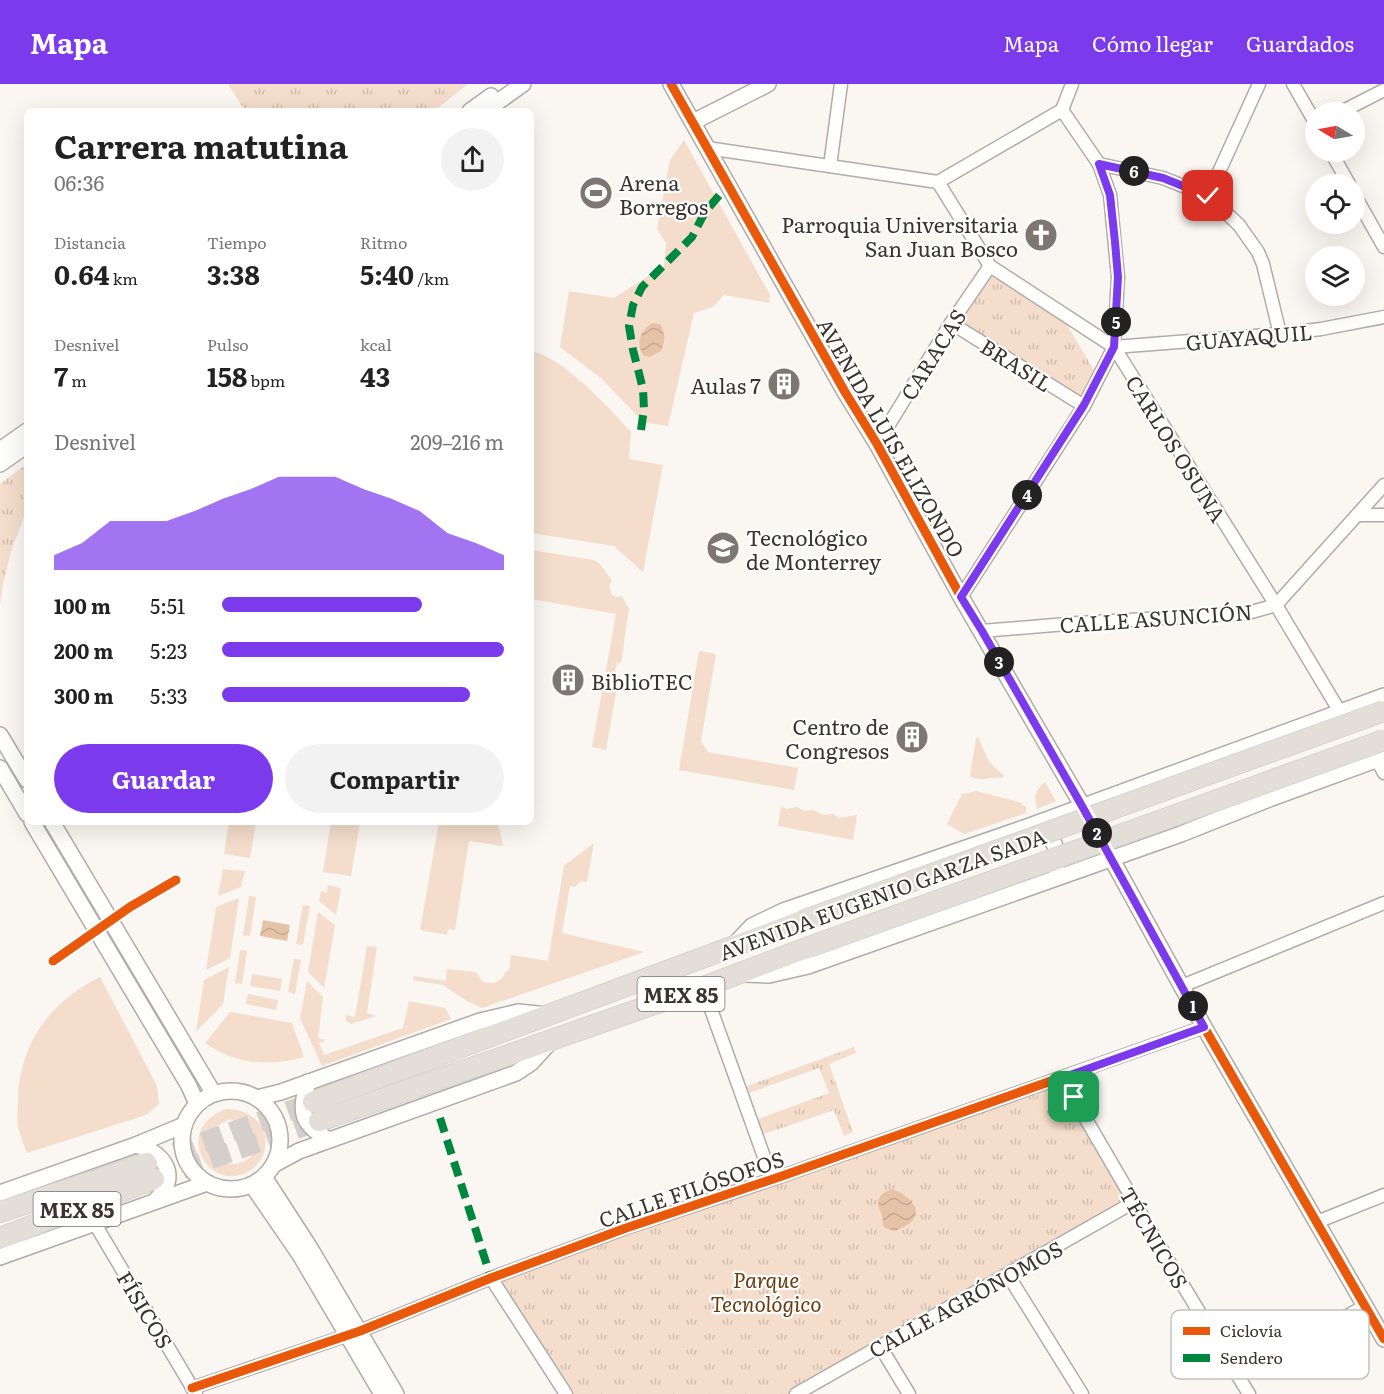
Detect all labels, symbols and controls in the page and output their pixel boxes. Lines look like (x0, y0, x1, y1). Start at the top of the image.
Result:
text: Mapa (30, 21, 108, 63)
text: Mapa (1003, 27, 1059, 58)
text: Cómo llegar (1092, 27, 1213, 58)
text: Guardados (1246, 27, 1354, 58)
north arrow (1305, 102, 1365, 162)
map controls (1305, 102, 1365, 306)
text: Carrera matutina (54, 120, 348, 169)
button: share (441, 128, 504, 191)
pin: 6 (1119, 156, 1149, 186)
text: 6 (1129, 159, 1139, 183)
place label: Arena Borregos (619, 166, 708, 221)
text: 06:36 (54, 167, 104, 197)
pin (1182, 170, 1233, 221)
button: locate (1305, 174, 1365, 234)
sports icon: Arena Borregos (578, 175, 614, 211)
icon: check (1191, 179, 1224, 212)
place label: Parroquia Universitaria San Juan Bosco (781, 208, 1019, 263)
church icon: Parroquia Universitaria San Juan Bosco (1023, 217, 1059, 253)
text: Distancia (54, 230, 126, 254)
text: Tiempo (207, 230, 267, 254)
text: Ritmo (360, 230, 407, 254)
button: layers (1305, 246, 1365, 306)
text: 0.64 (54, 254, 109, 293)
text: 3:38 (207, 254, 260, 293)
text: 5:40 (360, 254, 414, 293)
text: km (109, 266, 138, 290)
text: /km (414, 266, 449, 290)
street label: CARACAS (892, 302, 972, 406)
pin: 5 (1101, 307, 1131, 337)
text: 5 (1112, 310, 1120, 334)
street label: AVENIDA LUIS ELIZONDO (811, 311, 973, 563)
street label: GUAYAQUIL (1184, 315, 1314, 357)
street label: BRASIL (975, 330, 1059, 398)
text: Desnivel (54, 332, 119, 356)
text: Pulso (207, 332, 249, 356)
text: kcal (360, 332, 392, 356)
text: 7 (54, 356, 68, 395)
text: 158 (207, 356, 247, 395)
text: 43 (360, 356, 390, 395)
building icon: Aulas 7 (766, 366, 802, 402)
text: m (68, 368, 87, 392)
text: bpm (247, 368, 285, 392)
street label: CARLOS OSUNA (1119, 368, 1235, 528)
place label: Aulas 7 (691, 369, 761, 400)
text: Desnivel (54, 426, 136, 456)
text: 209–216 m (410, 426, 504, 456)
pin: 4 (1012, 480, 1042, 510)
text: 4 (1022, 483, 1032, 507)
place label: Tecnológico de Monterrey (746, 521, 882, 576)
school or university icon: Tecnológico de Monterrey (705, 530, 741, 566)
text: 100 m (54, 590, 111, 620)
text: 5:51 (150, 590, 185, 620)
street label: CALLE ASUNCIÓN (1059, 595, 1253, 639)
text: 200 m (54, 635, 113, 665)
text: 5:23 (150, 635, 188, 665)
pin: 3 (984, 647, 1014, 677)
text: 3 (995, 650, 1003, 674)
building icon: BiblioTEC (550, 662, 586, 698)
place label: BiblioTEC (591, 665, 693, 696)
text: 300 m (54, 680, 114, 710)
text: 5:33 (150, 680, 188, 710)
place label: Centro de Congresos (785, 710, 889, 765)
building icon: Centro de Congresos (894, 719, 930, 755)
button: Guardar (54, 744, 273, 813)
button: Compartir (285, 744, 504, 813)
pin: 2 (1082, 818, 1112, 848)
street label: AVENIDA EUGENIO GARZA SADA (714, 819, 1050, 967)
text: 2 (1093, 821, 1101, 845)
road number: MEX 85 (638, 977, 724, 1011)
pin: 1 (1178, 991, 1208, 1021)
text: 1 (1190, 994, 1196, 1018)
pin (1048, 1071, 1099, 1122)
icon: arrive (1057, 1080, 1090, 1113)
street label: CALLE FILÓSOFOS (594, 1142, 788, 1234)
street label: TÉCNICOS (1113, 1180, 1197, 1294)
road number: MEX 85 (34, 1192, 121, 1226)
street label: CALLE AGRÓNOMOS (862, 1232, 1068, 1364)
park label: Parque Tecnológico (711, 1263, 821, 1318)
street label: FÍSICOS (111, 1264, 181, 1354)
legend (1171, 1310, 1369, 1379)
text: Ciclovía (1220, 1318, 1283, 1342)
text: Sendero (1220, 1345, 1283, 1369)

